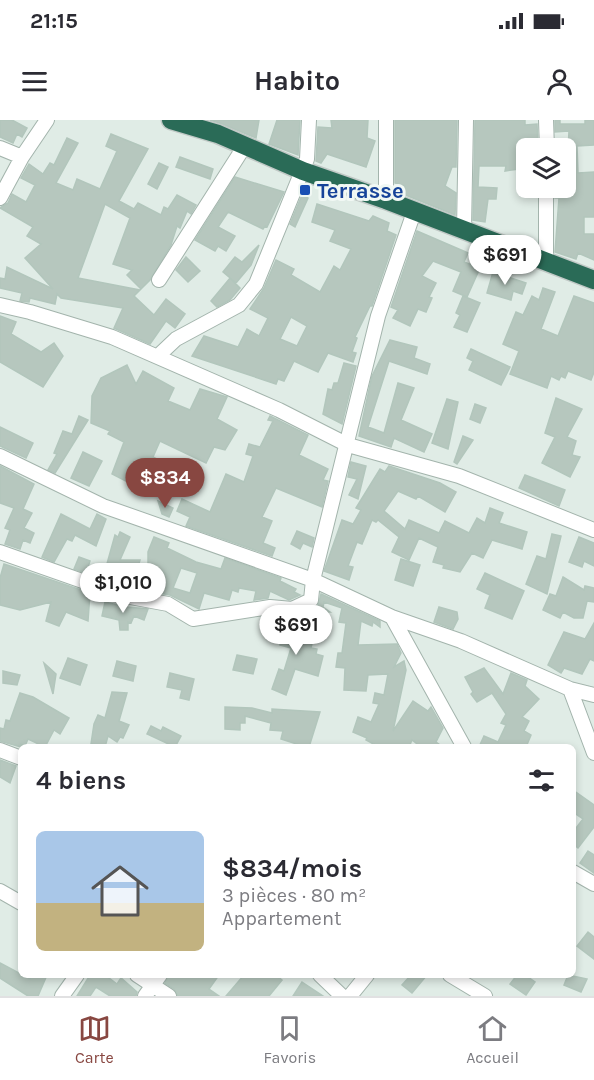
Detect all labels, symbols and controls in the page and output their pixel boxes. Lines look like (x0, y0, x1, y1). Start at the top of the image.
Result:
text: 21:15 (30, 8, 78, 34)
icon: menu (18, 65, 51, 98)
text: Habito (254, 65, 340, 97)
icon: person (543, 65, 576, 98)
map controls (516, 138, 576, 198)
button: layers (516, 138, 576, 198)
place label: Terrasse (317, 178, 404, 204)
marker: Terrasse (298, 183, 312, 197)
pin: $691 (469, 235, 541, 286)
text: $691 (482, 243, 528, 266)
pin: $834 (129, 458, 201, 509)
text: $834 (139, 466, 191, 489)
pin: $1,010 (74, 563, 172, 614)
text: $1,010 (94, 571, 152, 594)
pin: $691 (260, 605, 332, 656)
text: $691 (273, 613, 319, 636)
icon: filters (525, 764, 558, 797)
text: 4 biens (36, 765, 126, 796)
text: $834/mois (222, 853, 362, 884)
icon: home (84, 855, 156, 927)
text: 3 pièces · 80 m² (222, 884, 366, 907)
text: Appartement (222, 907, 341, 930)
tab: Carte (75, 1012, 114, 1067)
tab: Favoris (264, 1012, 316, 1067)
tab: Accueil (466, 1012, 519, 1067)

